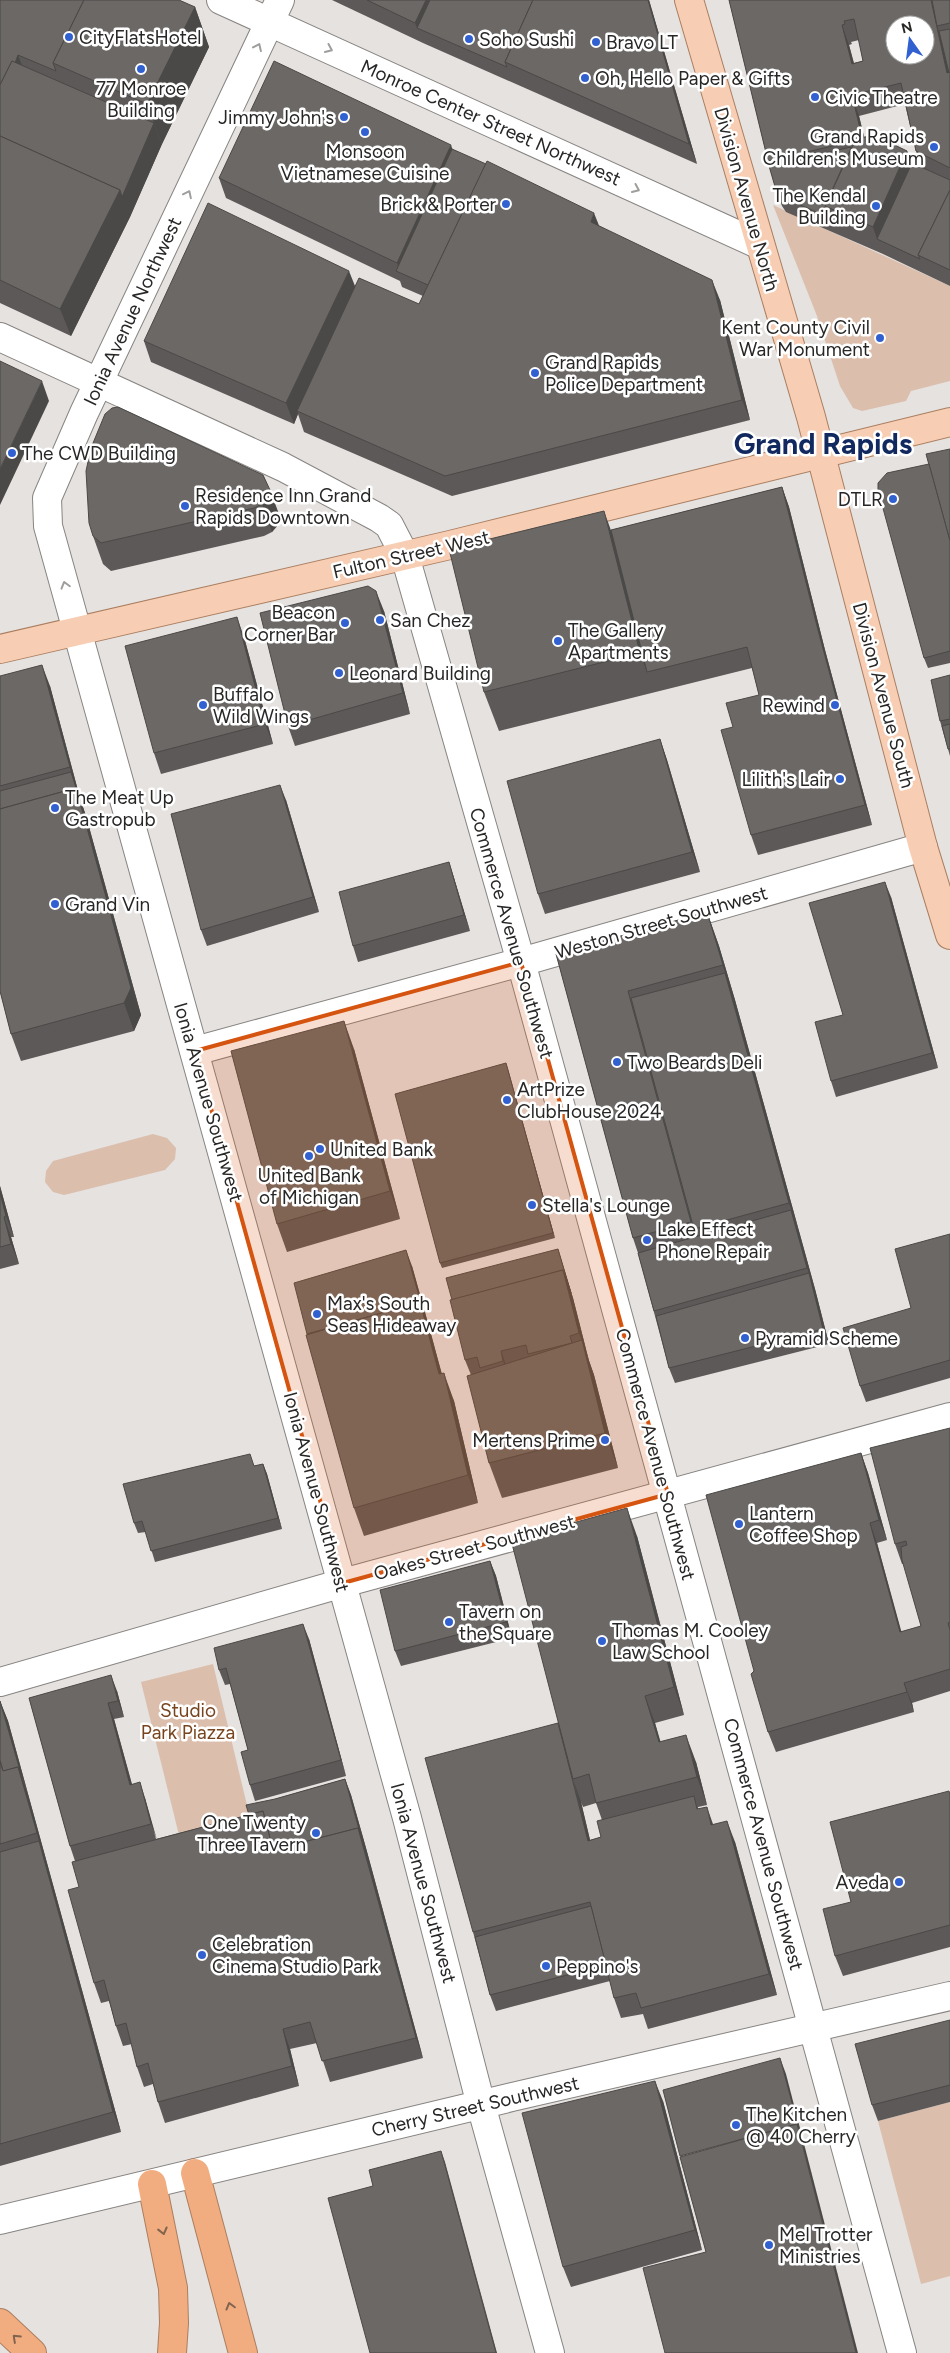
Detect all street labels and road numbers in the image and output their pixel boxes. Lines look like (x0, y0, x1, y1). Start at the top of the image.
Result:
street label: Monroe Center Street Northwest (357, 55, 624, 190)
street label: Division Avenue North (709, 105, 784, 294)
street label: Ionia Avenue Northwest (79, 213, 186, 409)
street label: Fulton Street West (331, 525, 492, 584)
street label: Division Avenue South (848, 600, 919, 791)
street label: Commerce Avenue Southwest (465, 805, 558, 1061)
street label: Weston Street Southwest (552, 881, 770, 964)
street label: Ionia Avenue Southwest (169, 1000, 248, 1205)
street label: Commerce Avenue Southwest (611, 1325, 700, 1583)
street label: Ionia Avenue Southwest (279, 1389, 354, 1595)
street label: Oakes Street Southwest (371, 1510, 577, 1585)
street label: Commerce Avenue Southwest (719, 1715, 808, 1973)
street label: Ionia Avenue Southwest (386, 1780, 461, 1986)
street label: Cherry Street Southwest (369, 2071, 581, 2142)

